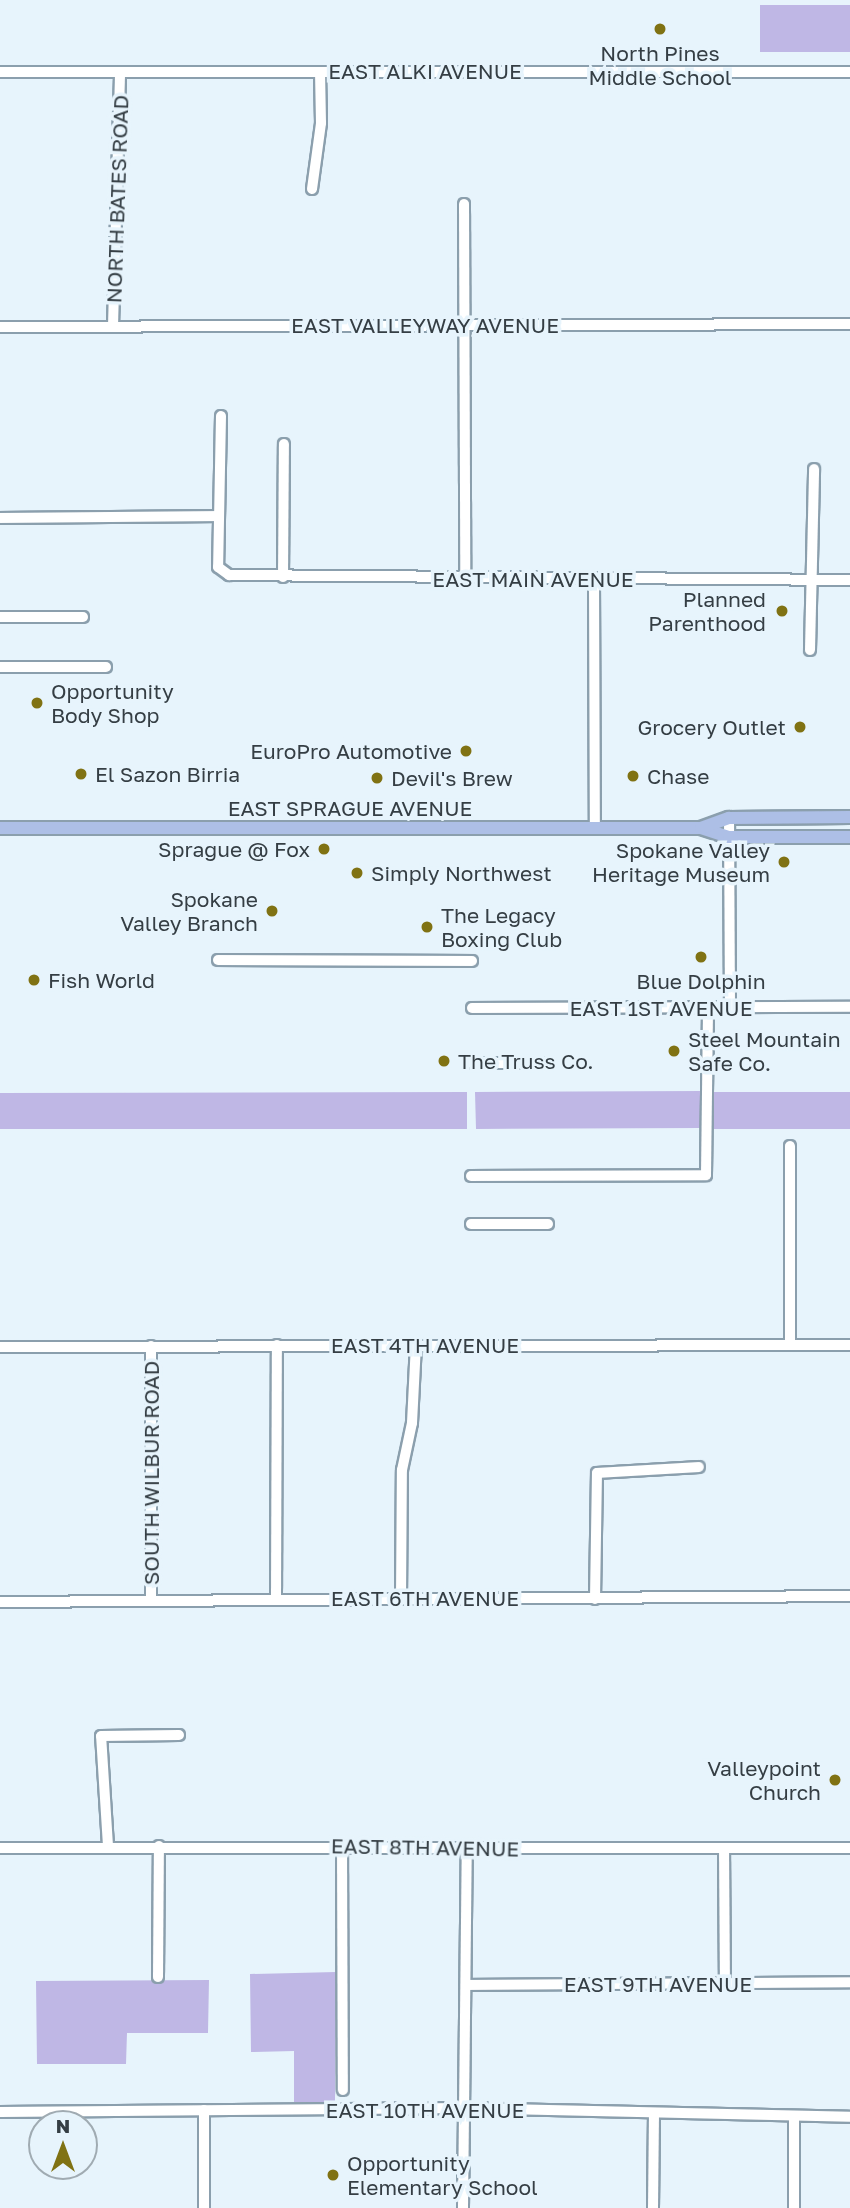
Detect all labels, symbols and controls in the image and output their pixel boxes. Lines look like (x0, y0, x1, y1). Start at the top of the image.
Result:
marker: North Pines Middle School (652, 21, 668, 37)
place label: North Pines Middle School (588, 40, 732, 90)
street label: EAST ALKI AVENUE (328, 58, 522, 84)
street label: NORTH BATES ROAD (101, 94, 133, 304)
street label: EAST VALLEYWAY AVENUE (291, 312, 559, 338)
street label: EAST MAIN AVENUE (432, 566, 634, 592)
place label: Planned Parenthood (648, 586, 766, 636)
marker: Planned Parenthood (772, 601, 792, 621)
place label: Opportunity Body Shop (51, 678, 174, 728)
marker: Opportunity Body Shop (29, 695, 45, 711)
place label: Grocery Outlet (637, 714, 786, 740)
marker: Grocery Outlet (792, 719, 808, 735)
place label: EuroPro Automotive (250, 738, 452, 764)
marker: EuroPro Automotive (458, 743, 474, 759)
place label: El Sazon Birria (95, 761, 240, 787)
place label: Chase (647, 763, 709, 789)
place label: Devil's Brew (391, 765, 513, 791)
marker: El Sazon Birria (73, 766, 89, 782)
marker: Chase (625, 768, 641, 784)
marker: Devil's Brew (369, 770, 385, 786)
street label: EAST SPRAGUE AVENUE (228, 795, 472, 821)
place label: Sprague @ Fox (158, 836, 310, 862)
place label: Spokane Valley Heritage Museum (592, 837, 770, 887)
marker: Sprague @ Fox (316, 841, 332, 857)
marker: Spokane Valley Heritage Museum (776, 854, 792, 870)
place label: Simply Northwest (371, 860, 552, 886)
marker: Simply Northwest (349, 865, 365, 881)
place label: Spokane Valley Branch (120, 886, 258, 936)
place label: The Legacy Boxing Club (441, 902, 562, 952)
marker: Spokane Valley Branch (264, 903, 280, 919)
marker: The Legacy Boxing Club (419, 919, 435, 935)
marker: Blue Dolphin (693, 949, 709, 965)
place label: Fish World (48, 967, 155, 993)
place label: Blue Dolphin (636, 968, 766, 994)
marker: Fish World (26, 972, 42, 988)
street label: EAST 1ST AVENUE (569, 995, 753, 1021)
place label: Steel Mountain Safe Co. (688, 1026, 841, 1076)
marker: Steel Mountain Safe Co. (666, 1043, 682, 1059)
place label: The Truss Co. (458, 1048, 594, 1074)
marker: The Truss Co. (436, 1053, 452, 1069)
street label: EAST 4TH AVENUE (331, 1332, 519, 1358)
street label: SOUTH WILBUR ROAD (138, 1361, 164, 1585)
street label: EAST 6TH AVENUE (331, 1585, 519, 1611)
place label: Valleypoint Church (707, 1755, 821, 1805)
marker: Valleypoint Church (827, 1772, 843, 1788)
street label: EAST 8TH AVENUE (331, 1833, 519, 1861)
street label: EAST 9TH AVENUE (564, 1971, 752, 1997)
street label: EAST 10TH AVENUE (326, 2097, 524, 2123)
north arrow (28, 2110, 98, 2180)
text: N (56, 2114, 70, 2137)
place label: Opportunity Elementary School (347, 2150, 538, 2200)
marker: Opportunity Elementary School (325, 2167, 341, 2183)

